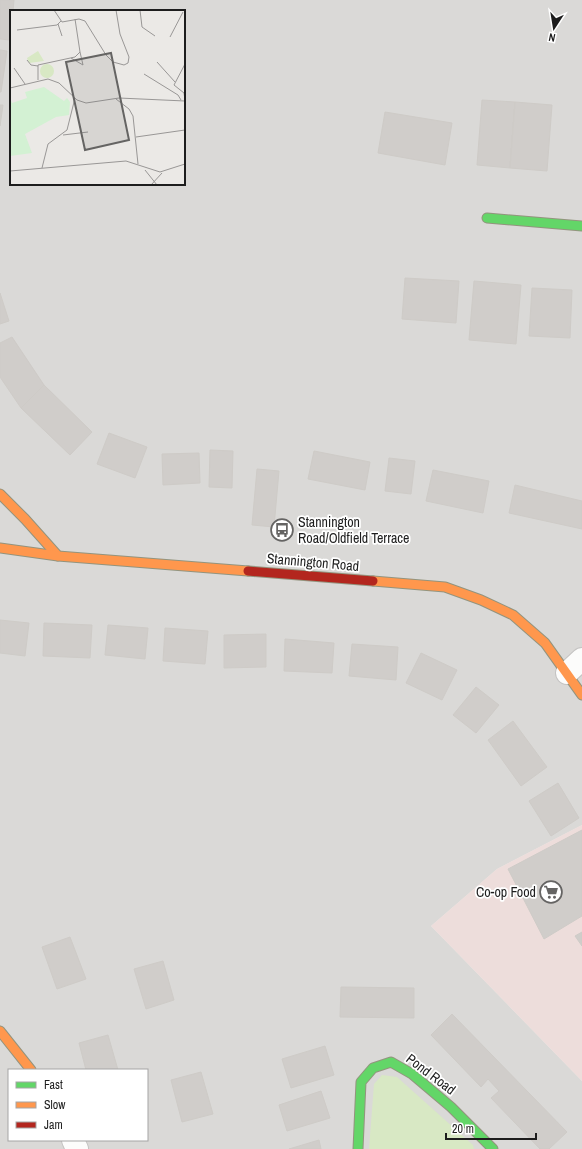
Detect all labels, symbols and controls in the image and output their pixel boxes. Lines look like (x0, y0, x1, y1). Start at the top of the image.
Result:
north arrow (534, 8, 574, 48)
inset map (10, 10, 185, 185)
text: N (547, 30, 557, 45)
place label: Stannington Road/Oldfield Terrace (298, 513, 409, 547)
bus stop icon: Stannington Road/Oldfield Terrace (269, 517, 295, 543)
street label: Stannington Road (266, 549, 360, 575)
supermarket icon: Co-op Food (538, 879, 564, 905)
place label: Co-op Food (476, 883, 536, 901)
street label: Pond Road (403, 1050, 459, 1098)
legend (8, 1069, 148, 1141)
text: Fast (44, 1077, 63, 1093)
text: Slow (44, 1097, 66, 1113)
scale bar (446, 1115, 536, 1141)
text: Jam (44, 1117, 63, 1133)
text: 20 m (452, 1121, 474, 1137)

